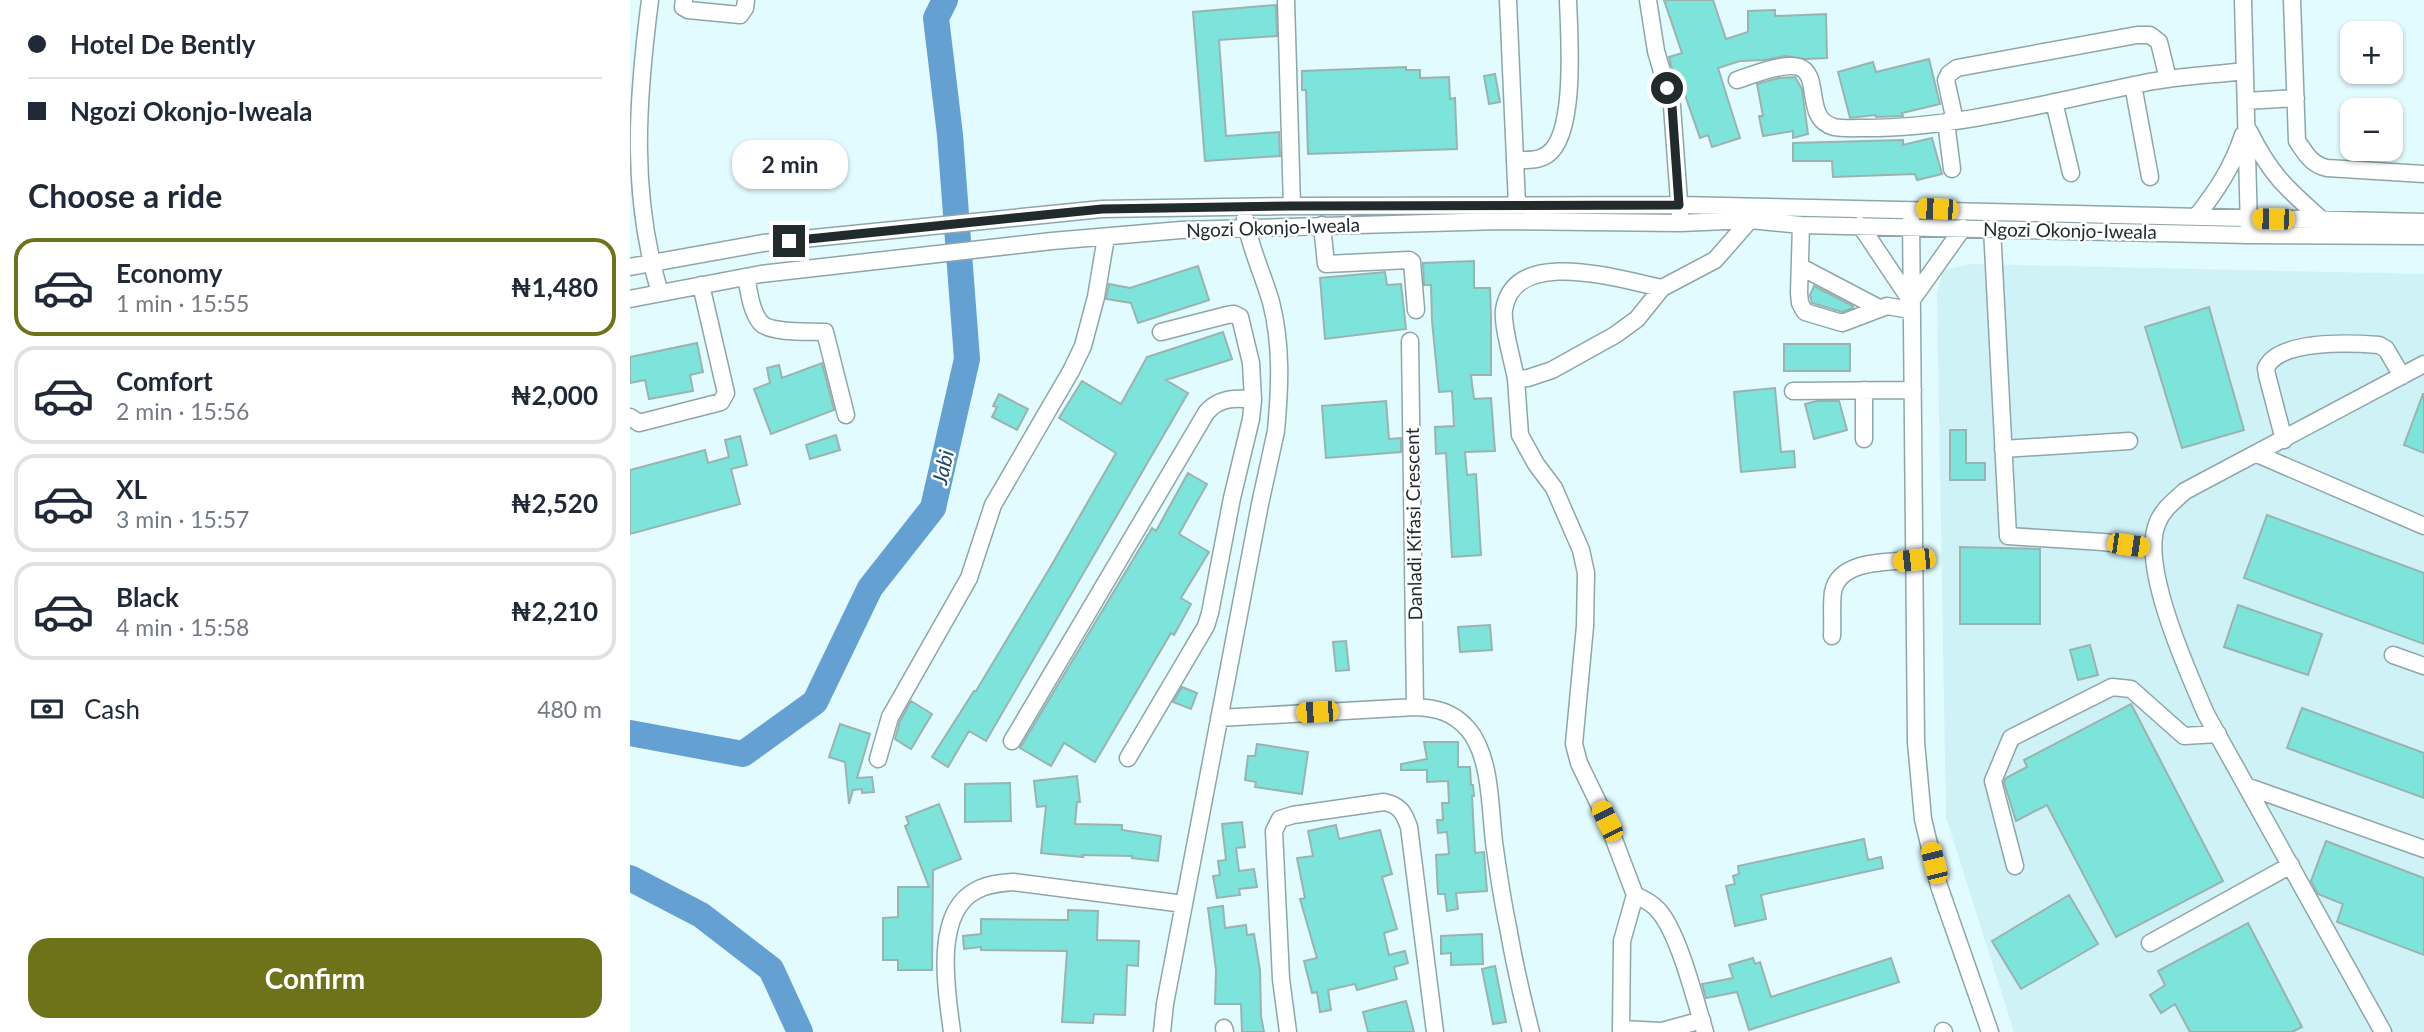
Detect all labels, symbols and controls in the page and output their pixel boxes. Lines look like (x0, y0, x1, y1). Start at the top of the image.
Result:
map controls (2340, 21, 2403, 161)
button: + (2340, 21, 2403, 84)
text: Hotel De Bently (70, 28, 256, 60)
route start (1651, 72, 1683, 104)
text: Ngozi Okonjo-Iweala (70, 95, 312, 127)
button: − (2340, 98, 2403, 161)
callout: 2 min (731, 140, 847, 188)
text: 2 min (761, 150, 819, 178)
text: Choose a ride (28, 176, 222, 215)
car (1916, 198, 1959, 220)
car (2252, 208, 2295, 230)
street label: Ngozi Okonjo-Iweala (1186, 212, 1360, 242)
street label: Ngozi Okonjo-Iweala (1983, 217, 2157, 243)
route end (773, 225, 805, 257)
icon: car (32, 256, 95, 319)
text: Economy (116, 257, 222, 289)
text: ₦1,480 (511, 271, 598, 303)
text: 1 min · 15:55 (116, 289, 249, 317)
icon: car (32, 364, 95, 427)
text: Comfort (116, 365, 213, 397)
text: ₦2,000 (511, 379, 598, 411)
text: 2 min · 15:56 (116, 397, 249, 425)
street label: Danladi Kifasi Crescent (1400, 427, 1426, 621)
water label: Jabi (926, 447, 958, 488)
icon: car (32, 472, 95, 535)
text: XL (116, 473, 147, 505)
text: ₦2,520 (511, 487, 598, 519)
text: 3 min · 15:57 (116, 505, 249, 533)
car (2106, 532, 2151, 558)
car (1893, 547, 1936, 573)
icon: car (32, 580, 95, 643)
text: Black (116, 581, 179, 613)
text: ₦2,210 (511, 595, 598, 627)
text: 4 min · 15:58 (116, 613, 249, 641)
icon: cash (28, 690, 66, 728)
text: Cash (84, 693, 140, 725)
text: 480 m (537, 695, 602, 723)
car (1296, 700, 1339, 724)
car (1589, 798, 1626, 844)
car (1919, 840, 1950, 886)
button: Confirm (28, 938, 602, 1018)

